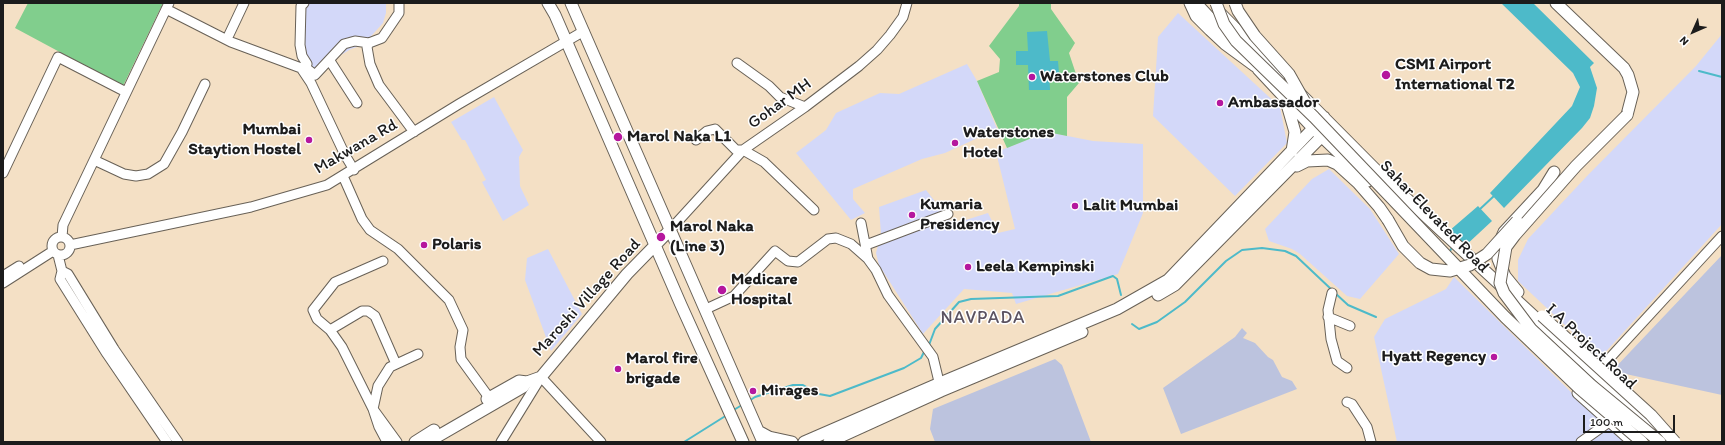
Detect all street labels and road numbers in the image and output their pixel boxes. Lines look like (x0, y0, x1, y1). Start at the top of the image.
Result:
street label: Gohar MH (744, 74, 816, 134)
street label: Makwana Rd (311, 115, 401, 179)
street label: Sahar Elevated Road (1375, 156, 1493, 278)
street label: Maroshi Village Road (529, 235, 645, 361)
street label: I A Project Road (1541, 300, 1641, 394)

